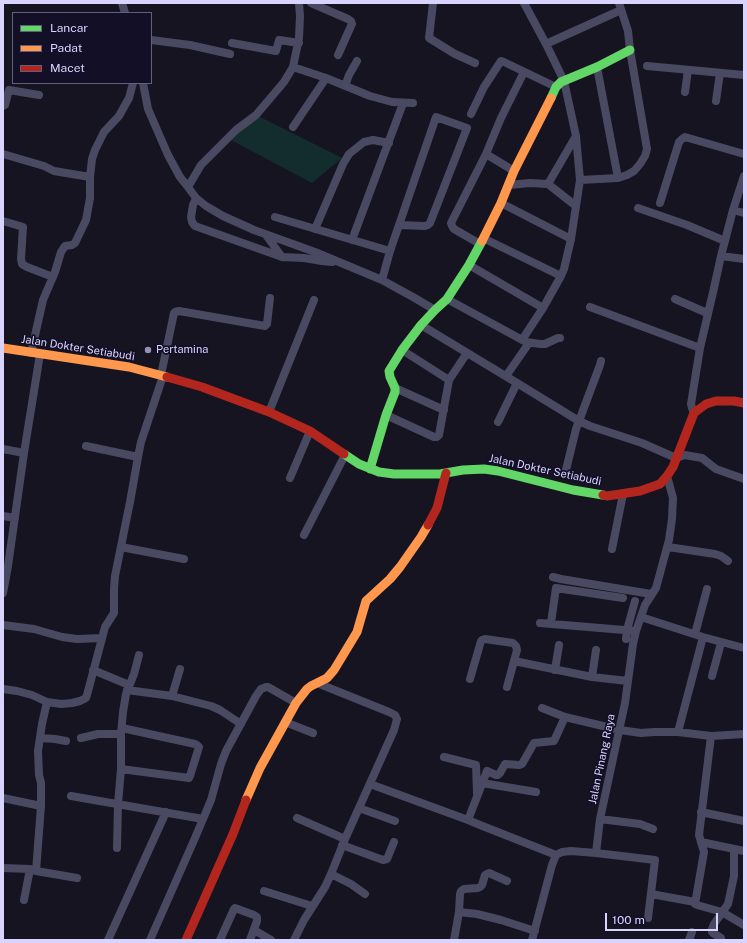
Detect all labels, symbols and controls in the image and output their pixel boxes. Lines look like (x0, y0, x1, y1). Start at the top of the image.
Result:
legend (12, 12, 152, 84)
text: Lancar (50, 21, 88, 35)
text: Padat (50, 41, 82, 55)
text: Macet (50, 61, 85, 75)
street label: Jalan Dokter Setiabudi (20, 333, 136, 363)
place label: Pertamina (156, 343, 208, 357)
marker: Pertamina (143, 345, 153, 355)
street label: Jalan Dokter Setiabudi (488, 452, 602, 488)
street label: Jalan Pinang Raya (586, 713, 618, 805)
scale bar (607, 905, 720, 931)
text: 100 m (612, 913, 645, 927)

